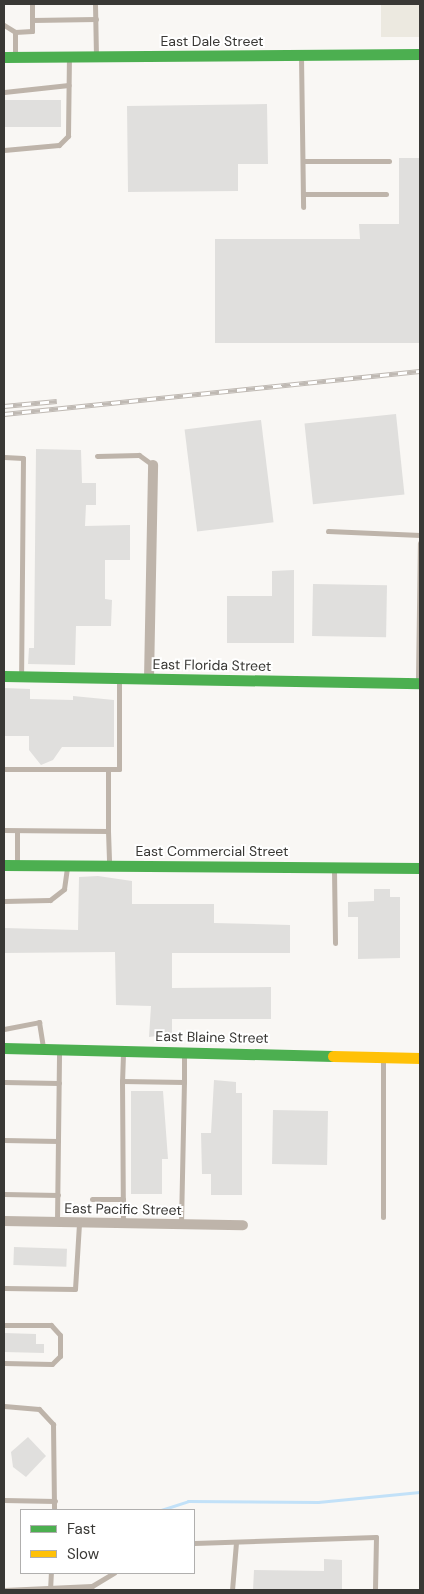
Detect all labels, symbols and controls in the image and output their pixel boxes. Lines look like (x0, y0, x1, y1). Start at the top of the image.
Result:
street label: East Dale Street (160, 33, 264, 49)
street label: East Florida Street (153, 656, 271, 674)
street label: East Commercial Street (135, 843, 289, 859)
street label: East Blaine Street (155, 1028, 269, 1046)
street label: East Pacific Street (64, 1200, 182, 1218)
legend (20, 1509, 195, 1574)
text: Fast (67, 1519, 96, 1539)
text: Slow (67, 1544, 99, 1564)

